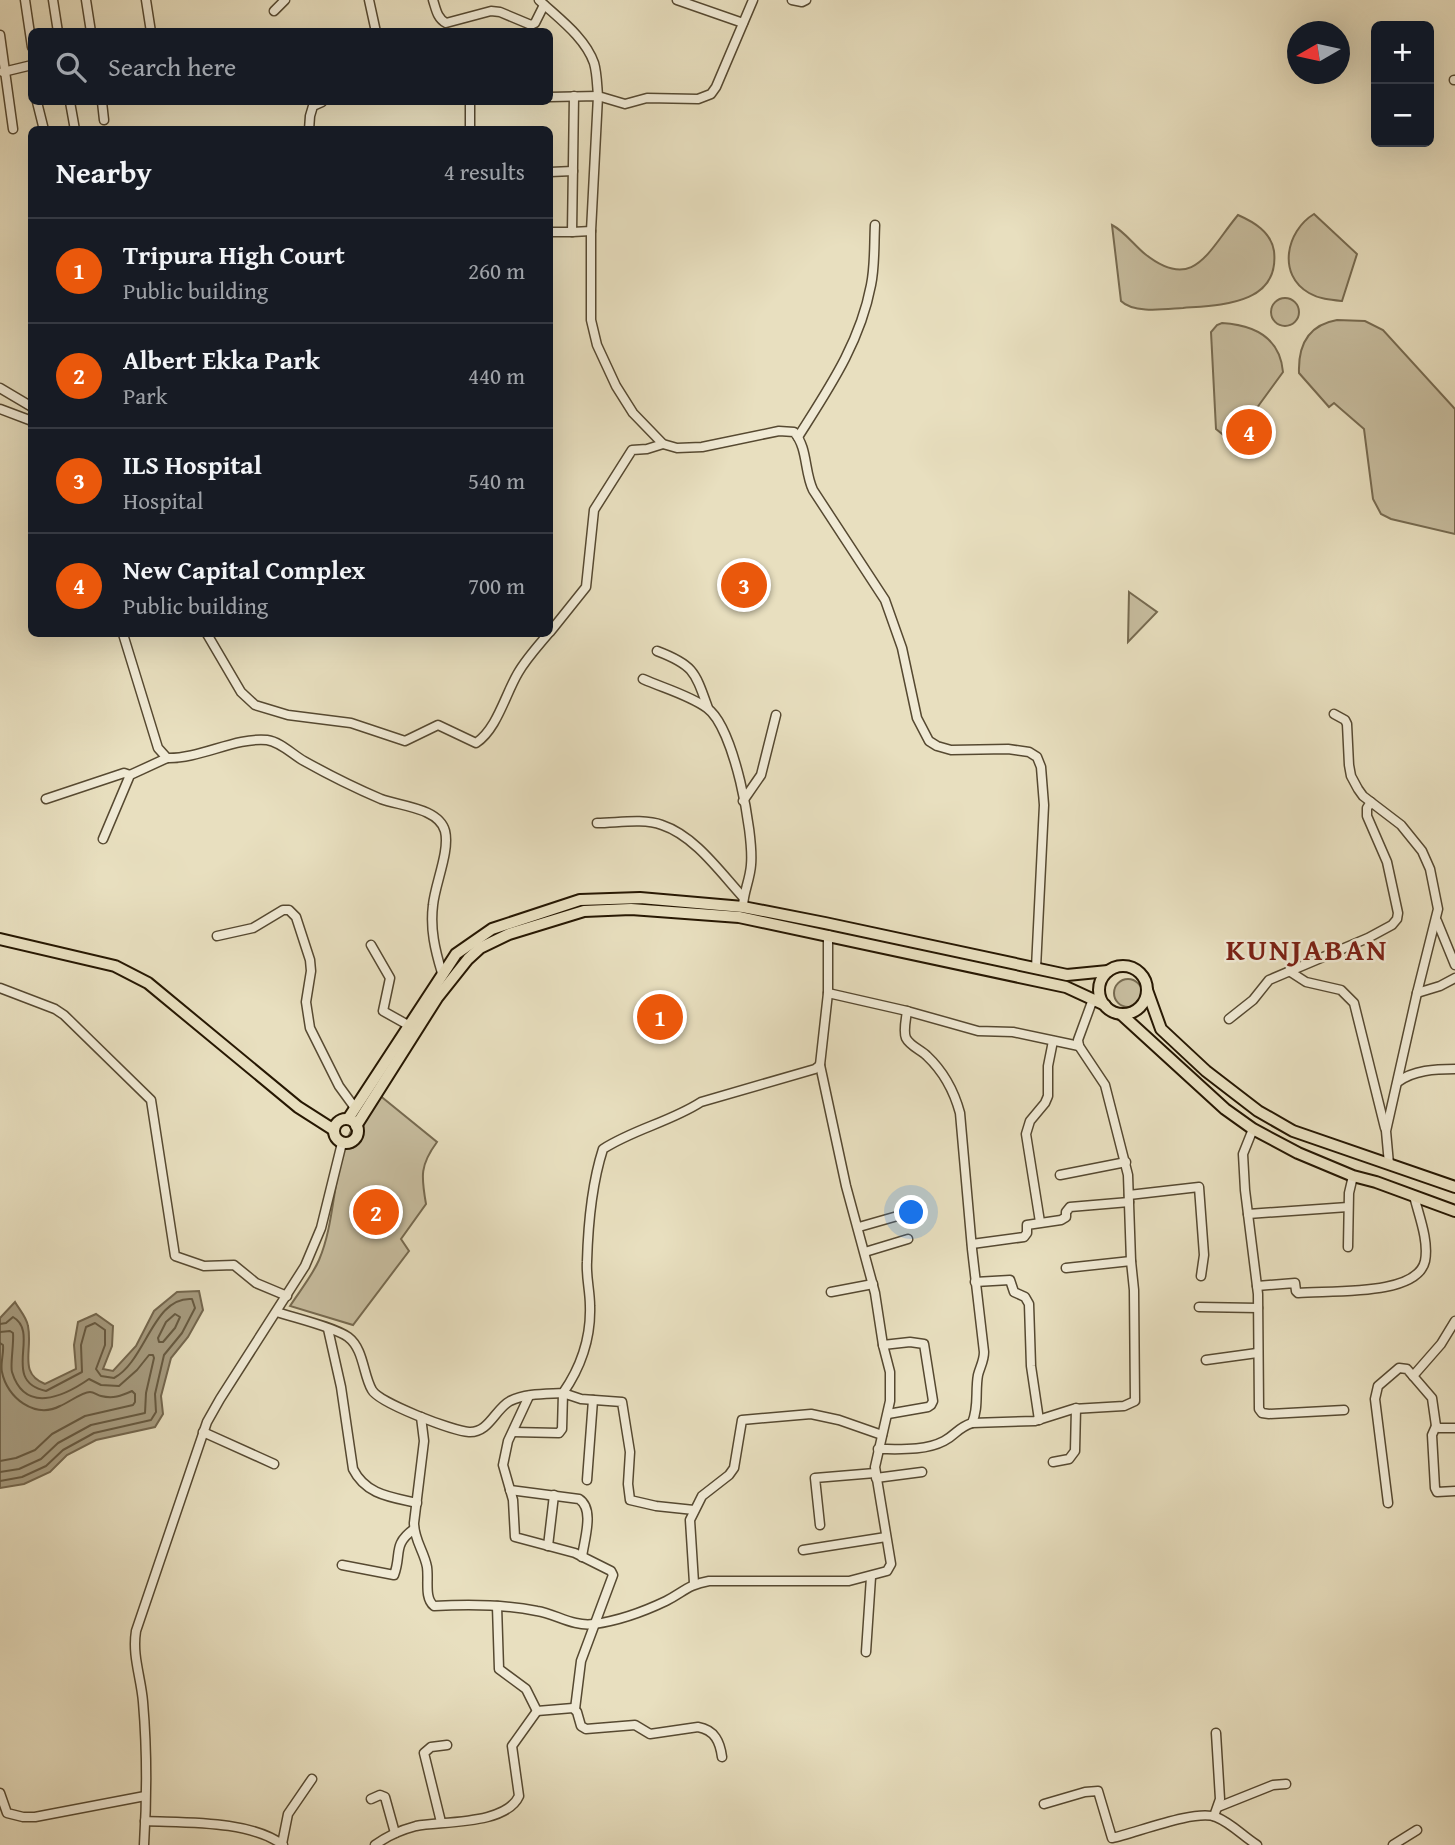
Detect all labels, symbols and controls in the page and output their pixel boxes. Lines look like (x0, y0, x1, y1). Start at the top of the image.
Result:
north arrow (1287, 21, 1350, 84)
map controls (1371, 21, 1434, 147)
button: + (1371, 21, 1434, 84)
search box (28, 28, 553, 105)
text: Search here (108, 47, 236, 86)
icon: search (52, 48, 90, 86)
button: − (1371, 84, 1434, 147)
text: Nearby (56, 150, 152, 194)
text: 4 results (444, 155, 525, 188)
text: Tripura High Court (123, 235, 345, 274)
text: 1 (73, 254, 85, 287)
text: 260 m (468, 254, 525, 287)
text: Public building (123, 274, 268, 307)
text: Albert Ekka Park (123, 340, 320, 379)
text: 2 (73, 359, 85, 392)
text: 440 m (468, 359, 525, 392)
text: Park (123, 379, 167, 412)
pin: 4 (1226, 406, 1272, 458)
text: ILS Hospital (123, 445, 262, 484)
text: 3 (73, 464, 85, 497)
text: 540 m (468, 464, 525, 497)
text: Hospital (123, 484, 203, 517)
text: New Capital Complex (123, 550, 365, 589)
pin: 3 (721, 559, 767, 611)
text: 4 (73, 569, 85, 602)
text: 700 m (468, 569, 525, 602)
text: Public building (123, 589, 268, 622)
district label: KUNJABAN (1226, 927, 1388, 971)
pin: 1 (637, 991, 683, 1043)
pin: 2 (353, 1186, 399, 1238)
your location (894, 1195, 928, 1229)

